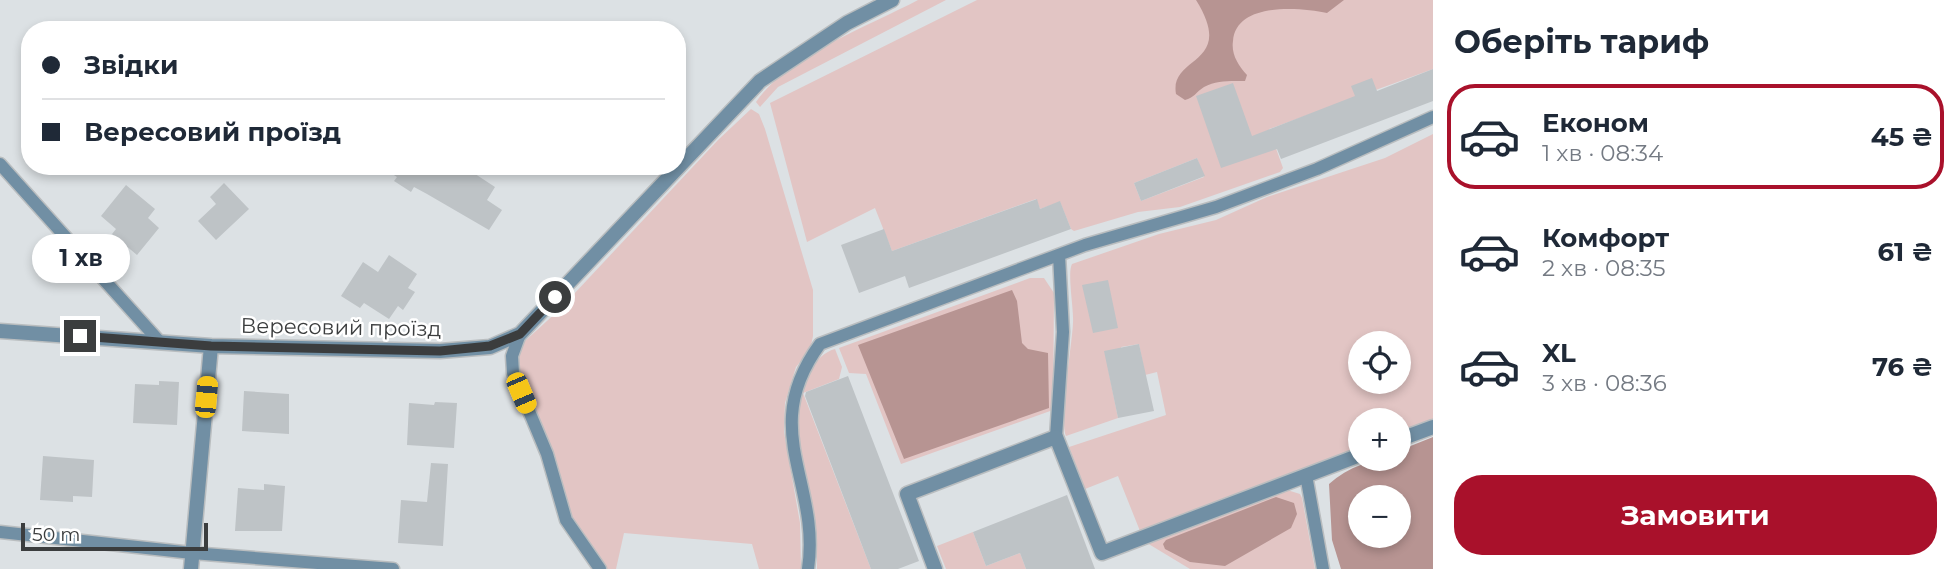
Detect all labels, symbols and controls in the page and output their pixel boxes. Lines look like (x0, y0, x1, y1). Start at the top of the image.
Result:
text: Оберіть тариф (1454, 22, 1709, 61)
text: Звідки (84, 49, 178, 81)
icon: car (1458, 105, 1521, 168)
text: Економ (1542, 107, 1649, 139)
text: Вересовий проїзд (84, 116, 341, 148)
text: 45 ₴ (1871, 121, 1933, 153)
text: 1 хв · 08:34 (1542, 139, 1663, 167)
icon: car (1458, 220, 1521, 283)
text: Комфорт (1542, 222, 1669, 254)
callout: 1 хв (31, 234, 129, 284)
text: 61 ₴ (1877, 236, 1933, 268)
text: 1 хв (59, 244, 103, 272)
text: 2 хв · 08:35 (1542, 254, 1666, 282)
route start (539, 281, 571, 313)
street label: Вересовий проїзд (240, 313, 442, 341)
route end (64, 320, 96, 352)
map controls (1348, 331, 1411, 548)
button: locate (1348, 331, 1411, 394)
icon: car (1458, 335, 1521, 398)
text: XL (1542, 337, 1576, 369)
text: 76 ₴ (1872, 351, 1933, 383)
text: 3 хв · 08:36 (1542, 369, 1667, 397)
car (504, 370, 539, 416)
car (194, 375, 219, 419)
button: + (1348, 408, 1411, 471)
button: Замовити (1454, 475, 1937, 555)
button: − (1348, 485, 1411, 548)
scale bar (21, 520, 208, 552)
text: 50 m (32, 523, 80, 546)

